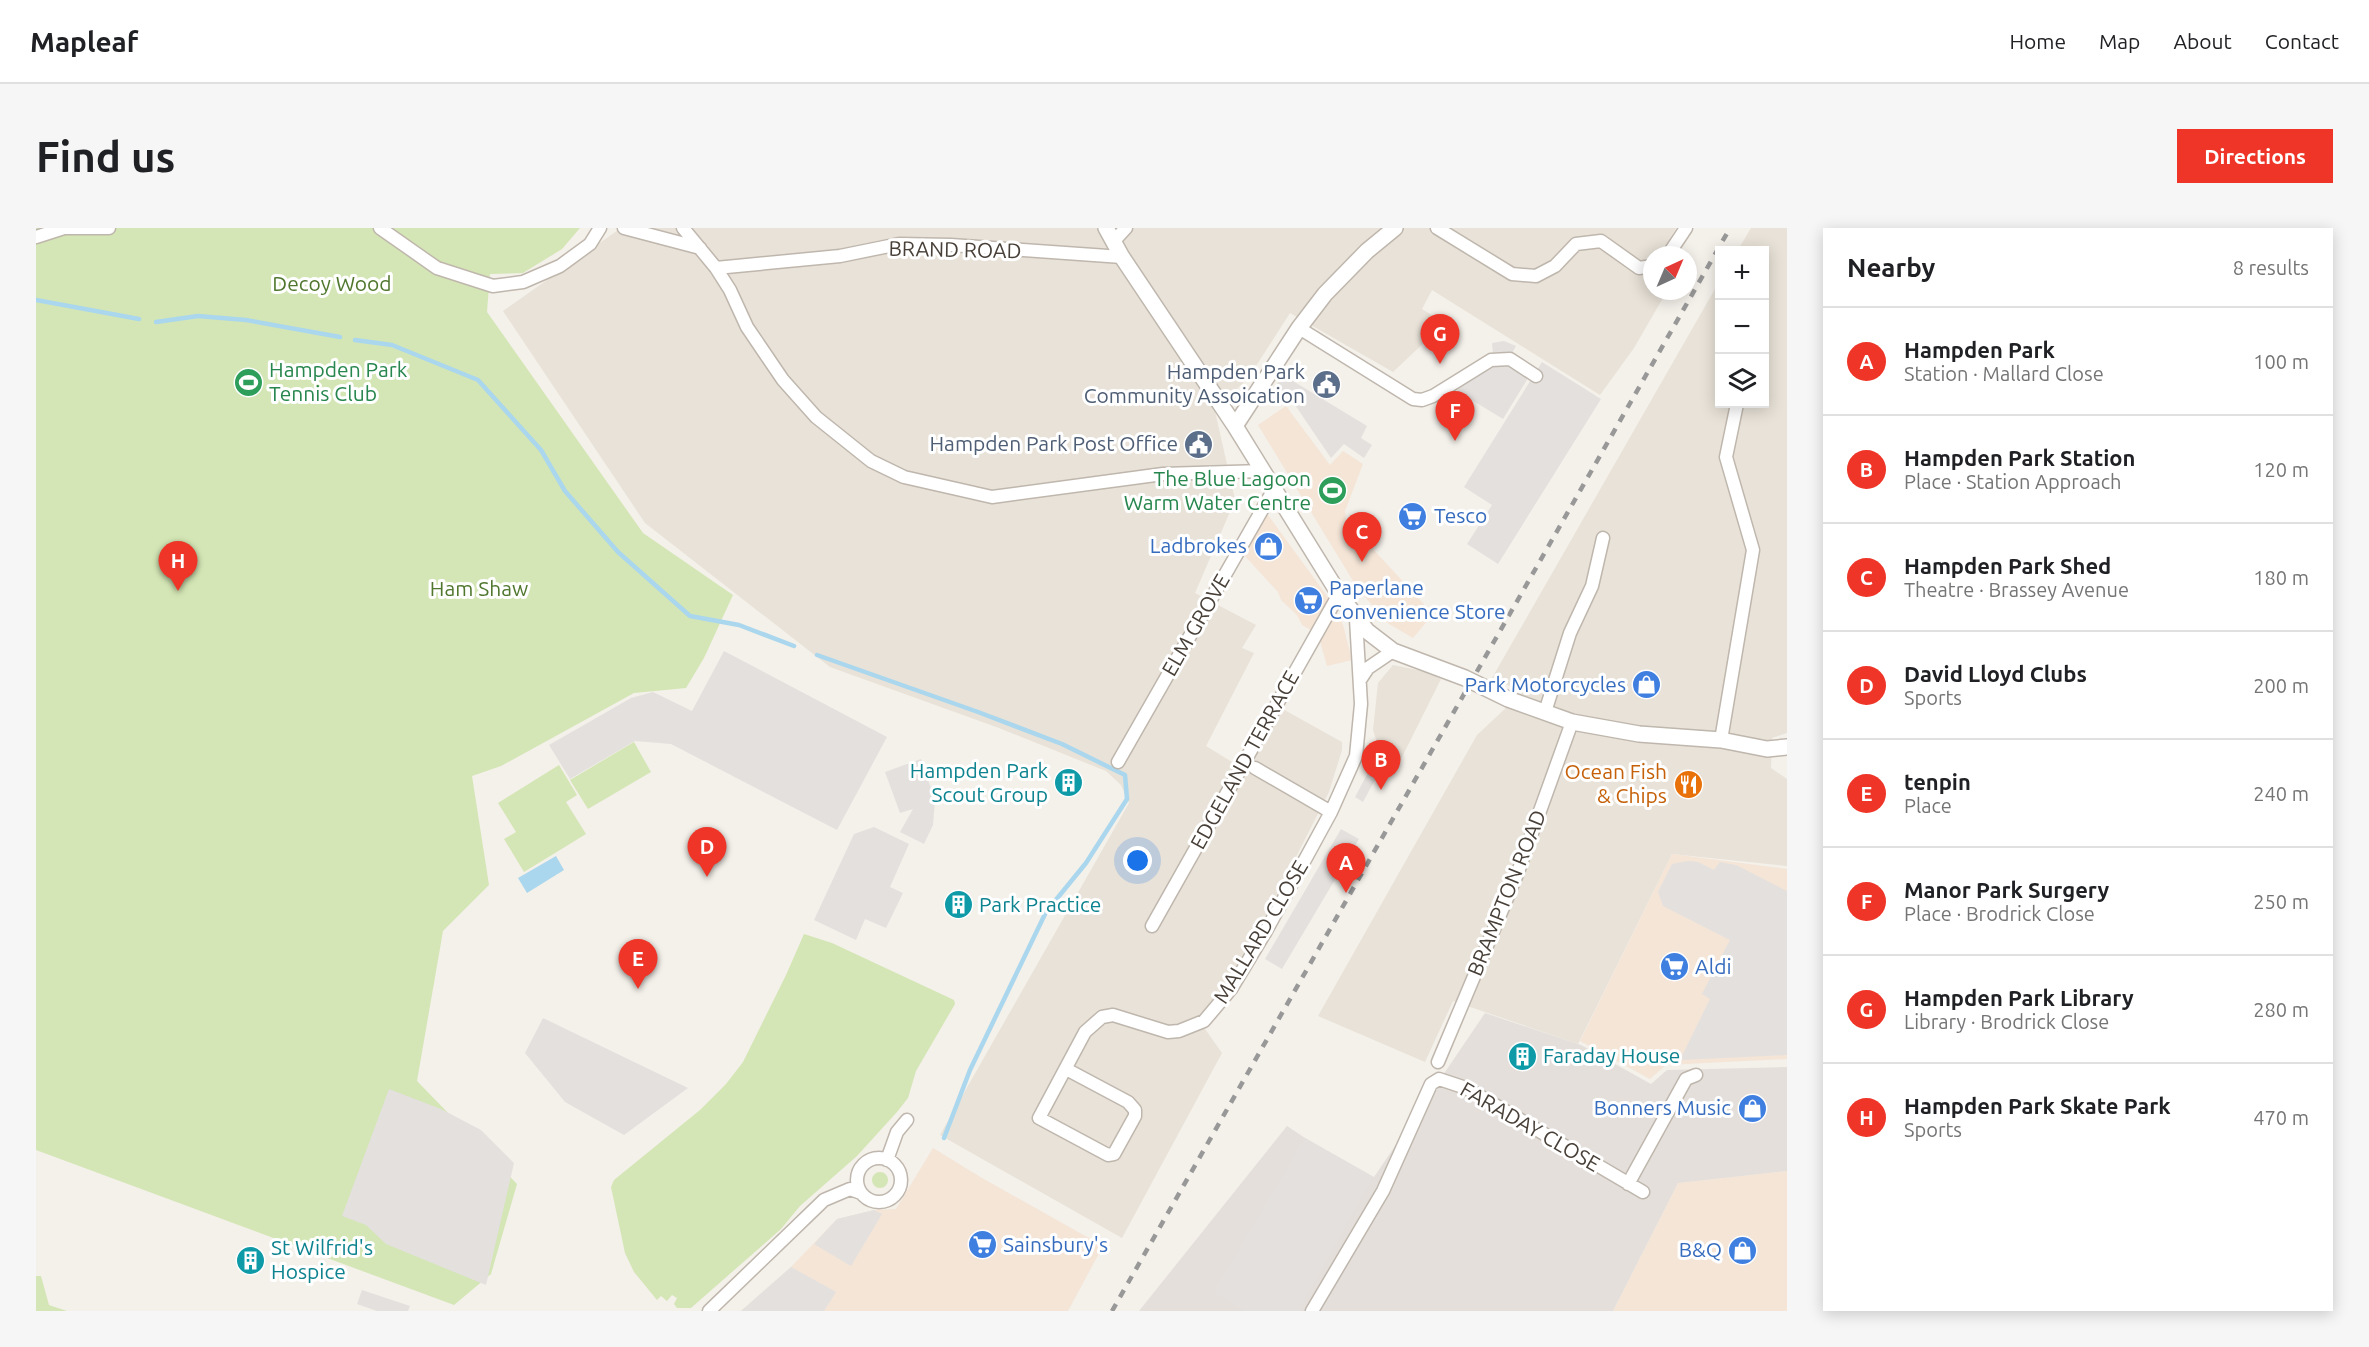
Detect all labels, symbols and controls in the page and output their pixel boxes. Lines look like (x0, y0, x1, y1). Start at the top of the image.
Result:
text: Mapleaf (30, 26, 138, 57)
text: Home (2009, 29, 2066, 53)
text: Map (2099, 29, 2140, 53)
text: About (2173, 29, 2232, 53)
text: Contact (2265, 29, 2339, 53)
button: Directions (2177, 129, 2333, 183)
text: Find us (36, 133, 175, 180)
street label: BRAND ROAD (888, 236, 1022, 262)
north arrow (1643, 246, 1697, 300)
map controls (1715, 246, 1769, 408)
button: + (1715, 246, 1769, 300)
text: Nearby (1847, 253, 1935, 282)
text: 8 results (2233, 256, 2309, 279)
park label: Decoy Wood (272, 271, 392, 295)
button: − (1715, 300, 1769, 354)
pin: G (1420, 314, 1460, 364)
text: Hampden Park (1904, 337, 2055, 362)
text: A (1859, 350, 1874, 373)
text: 100 m (2253, 350, 2309, 373)
button: layers (1715, 354, 1769, 408)
place label: Hampden Park Tennis Club (269, 357, 408, 405)
place label: Hampden Park Community Assoication (1084, 359, 1305, 407)
text: Station · Mallard Close (1904, 362, 2104, 385)
sports icon: Hampden Park Tennis Club (232, 366, 264, 398)
public building icon: Hampden Park Community Assoication (1310, 368, 1342, 400)
pin: F (1436, 392, 1474, 441)
public building icon: Hampden Park Post Office (1183, 428, 1215, 460)
place label: Hampden Park Post Office (929, 431, 1178, 455)
text: Hampden Park Station (1904, 445, 2135, 470)
text: B (1860, 458, 1873, 481)
text: 120 m (2253, 458, 2309, 481)
place label: The Blue Lagoon Warm Water Centre (1124, 466, 1311, 514)
text: Place · Station Approach (1904, 470, 2122, 493)
sports icon: The Blue Lagoon Warm Water Centre (1316, 475, 1348, 507)
supermarket icon: Tesco (1397, 500, 1429, 532)
place label: Tesco (1434, 503, 1487, 527)
pin: C (1342, 512, 1382, 562)
shop icon: Ladbrokes (1252, 530, 1284, 562)
place label: Ladbrokes (1150, 533, 1247, 557)
pin: H (158, 542, 198, 591)
text: Hampden Park Shed (1904, 553, 2111, 578)
text: C (1860, 566, 1873, 589)
text: 180 m (2253, 566, 2309, 589)
street label: ELM GROVE (1156, 569, 1234, 680)
place label: Paperlane Convenience Store (1329, 575, 1506, 623)
park label: Ham Shaw (430, 576, 528, 600)
text: Theatre · Brassey Avenue (1904, 578, 2129, 601)
supermarket icon: Paperlane Convenience Store (1292, 584, 1324, 616)
text: David Lloyd Clubs (1904, 661, 2087, 686)
street label: EDGELAND TERRACE (1185, 666, 1303, 853)
shop icon: Park Motorcycles (1631, 669, 1663, 701)
place label: Park Motorcycles (1464, 672, 1626, 696)
text: D (1859, 674, 1874, 697)
text: 200 m (2253, 674, 2309, 697)
text: Sports (1904, 686, 1962, 709)
pin: B (1362, 740, 1400, 790)
place label: Hampden Park Scout Group (910, 758, 1048, 806)
place label: Ocean Fish & Chips (1565, 759, 1667, 807)
building icon: Hampden Park Scout Group (1053, 767, 1085, 799)
restaurant icon: Ocean Fish & Chips (1672, 768, 1704, 800)
text: tenpin (1904, 769, 1971, 794)
text: E (1861, 782, 1872, 805)
text: 240 m (2253, 782, 2309, 805)
text: Place (1904, 794, 1952, 817)
street label: BRAMPTON ROAD (1462, 806, 1550, 979)
pin: D (688, 828, 726, 877)
pin: A (1326, 844, 1366, 893)
your location (1123, 846, 1152, 875)
street label: MALLARD CLOSE (1208, 856, 1312, 1007)
text: Manor Park Surgery (1904, 877, 2109, 902)
building icon: Park Practice (942, 889, 974, 921)
text: F (1861, 890, 1872, 913)
text: 250 m (2253, 890, 2309, 913)
place label: Park Practice (979, 892, 1101, 916)
text: Place · Brodrick Close (1904, 902, 2095, 925)
pin: E (618, 940, 658, 989)
supermarket icon: Aldi (1658, 951, 1690, 983)
place label: Aldi (1695, 954, 1732, 978)
text: Hampden Park Library (1904, 985, 2134, 1010)
text: G (1860, 998, 1873, 1021)
text: 280 m (2253, 998, 2309, 1021)
text: Library · Brodrick Close (1904, 1010, 2109, 1033)
building icon: Faraday House (1506, 1040, 1538, 1072)
place label: Faraday House (1543, 1043, 1680, 1067)
street label: FARADAY CLOSE (1457, 1076, 1604, 1176)
shop icon: Bonners Music (1736, 1092, 1768, 1124)
text: Hampden Park Skate Park (1904, 1093, 2171, 1118)
place label: Bonners Music (1594, 1095, 1731, 1119)
text: H (1859, 1106, 1874, 1129)
text: 470 m (2253, 1106, 2309, 1129)
text: Sports (1904, 1118, 1962, 1141)
supermarket icon: Sainsbury's (966, 1229, 998, 1261)
place label: Sainsbury's (1003, 1232, 1108, 1256)
shop icon: B&Q (1727, 1234, 1759, 1266)
place label: St Wilfrid's Hospice (271, 1235, 373, 1283)
place label: B&Q (1679, 1237, 1722, 1261)
building icon: St Wilfrid's Hospice (234, 1244, 266, 1276)

